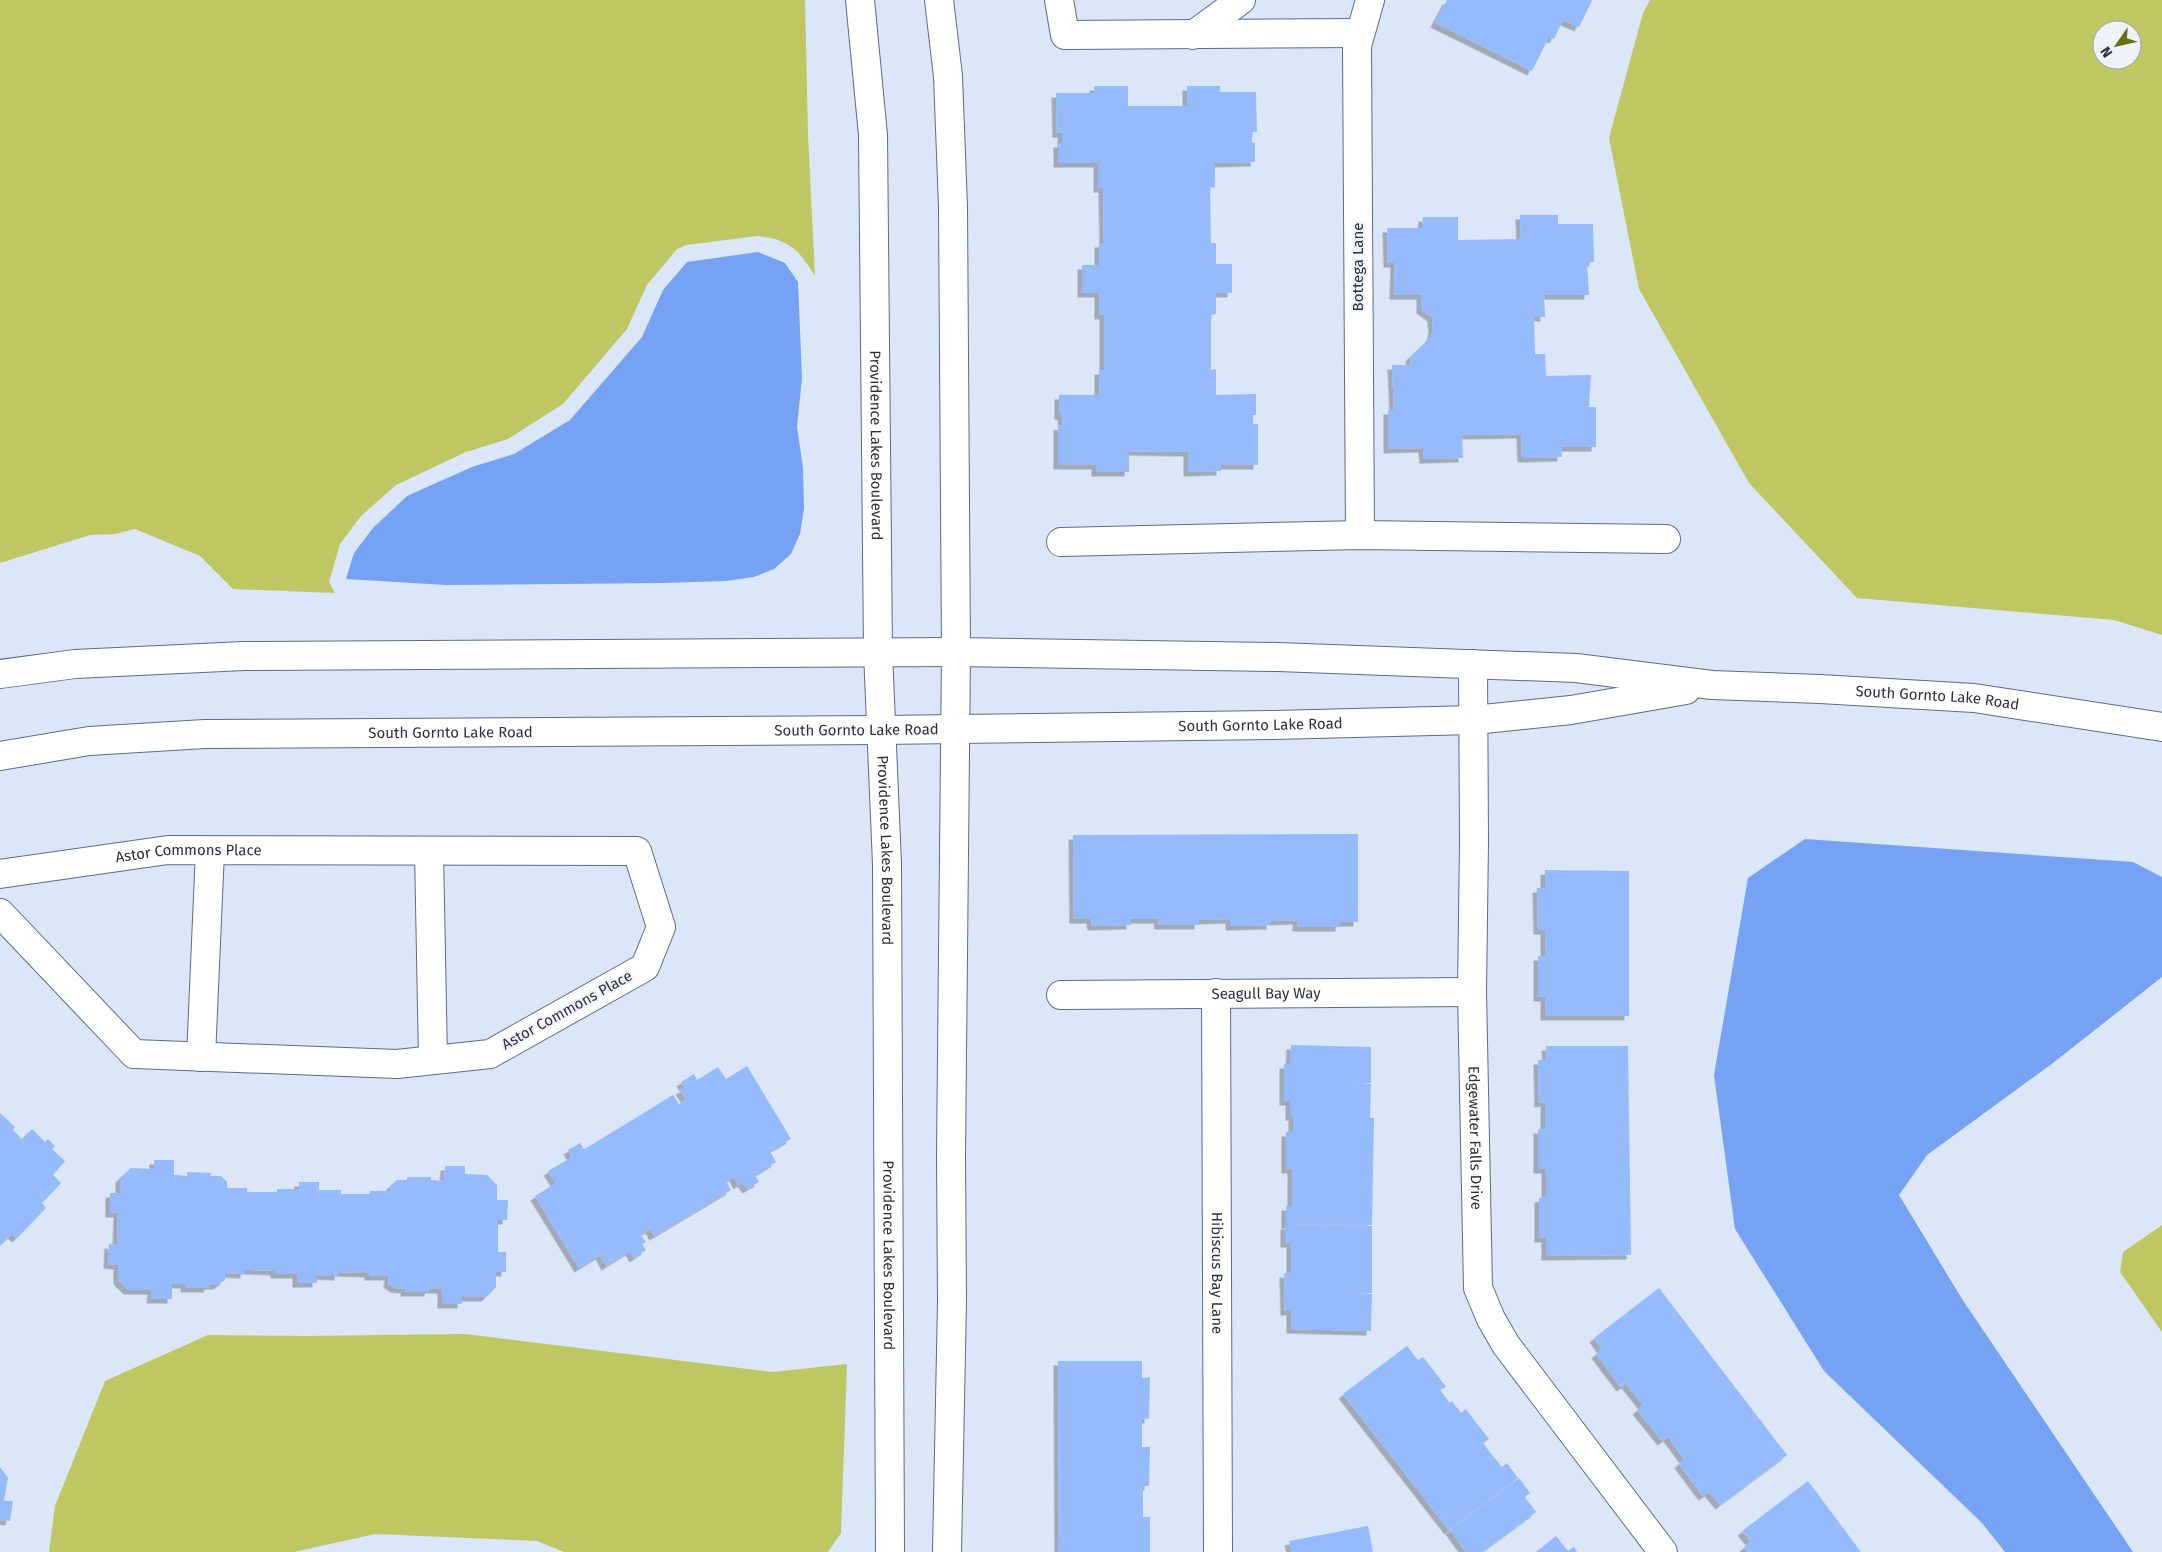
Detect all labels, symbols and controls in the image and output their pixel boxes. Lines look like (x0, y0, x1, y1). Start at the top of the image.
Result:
north arrow (2092, 20, 2142, 70)
text: N (2097, 43, 2116, 61)
street label: Bottega Lane (1349, 223, 1367, 311)
street label: Providence Lakes Boulevard (866, 350, 886, 540)
street label: South Gornto Lake Road (1855, 682, 2021, 714)
street label: South Gornto Lake Road (1178, 714, 1343, 735)
street label: South Gornto Lake Road (774, 720, 939, 740)
street label: South Gornto Lake Road (368, 723, 533, 742)
street label: Providence Lakes Boulevard (873, 755, 896, 945)
street label: Astor Commons Place (114, 841, 262, 866)
street label: Astor Commons Place (499, 967, 635, 1053)
street label: Seagull Bay Way (1211, 984, 1321, 1003)
street label: Edgewater Falls Drive (1465, 1066, 1485, 1210)
street label: Providence Lakes Boulevard (879, 1160, 898, 1350)
street label: Hibiscus Bay Lane (1208, 1212, 1226, 1334)

